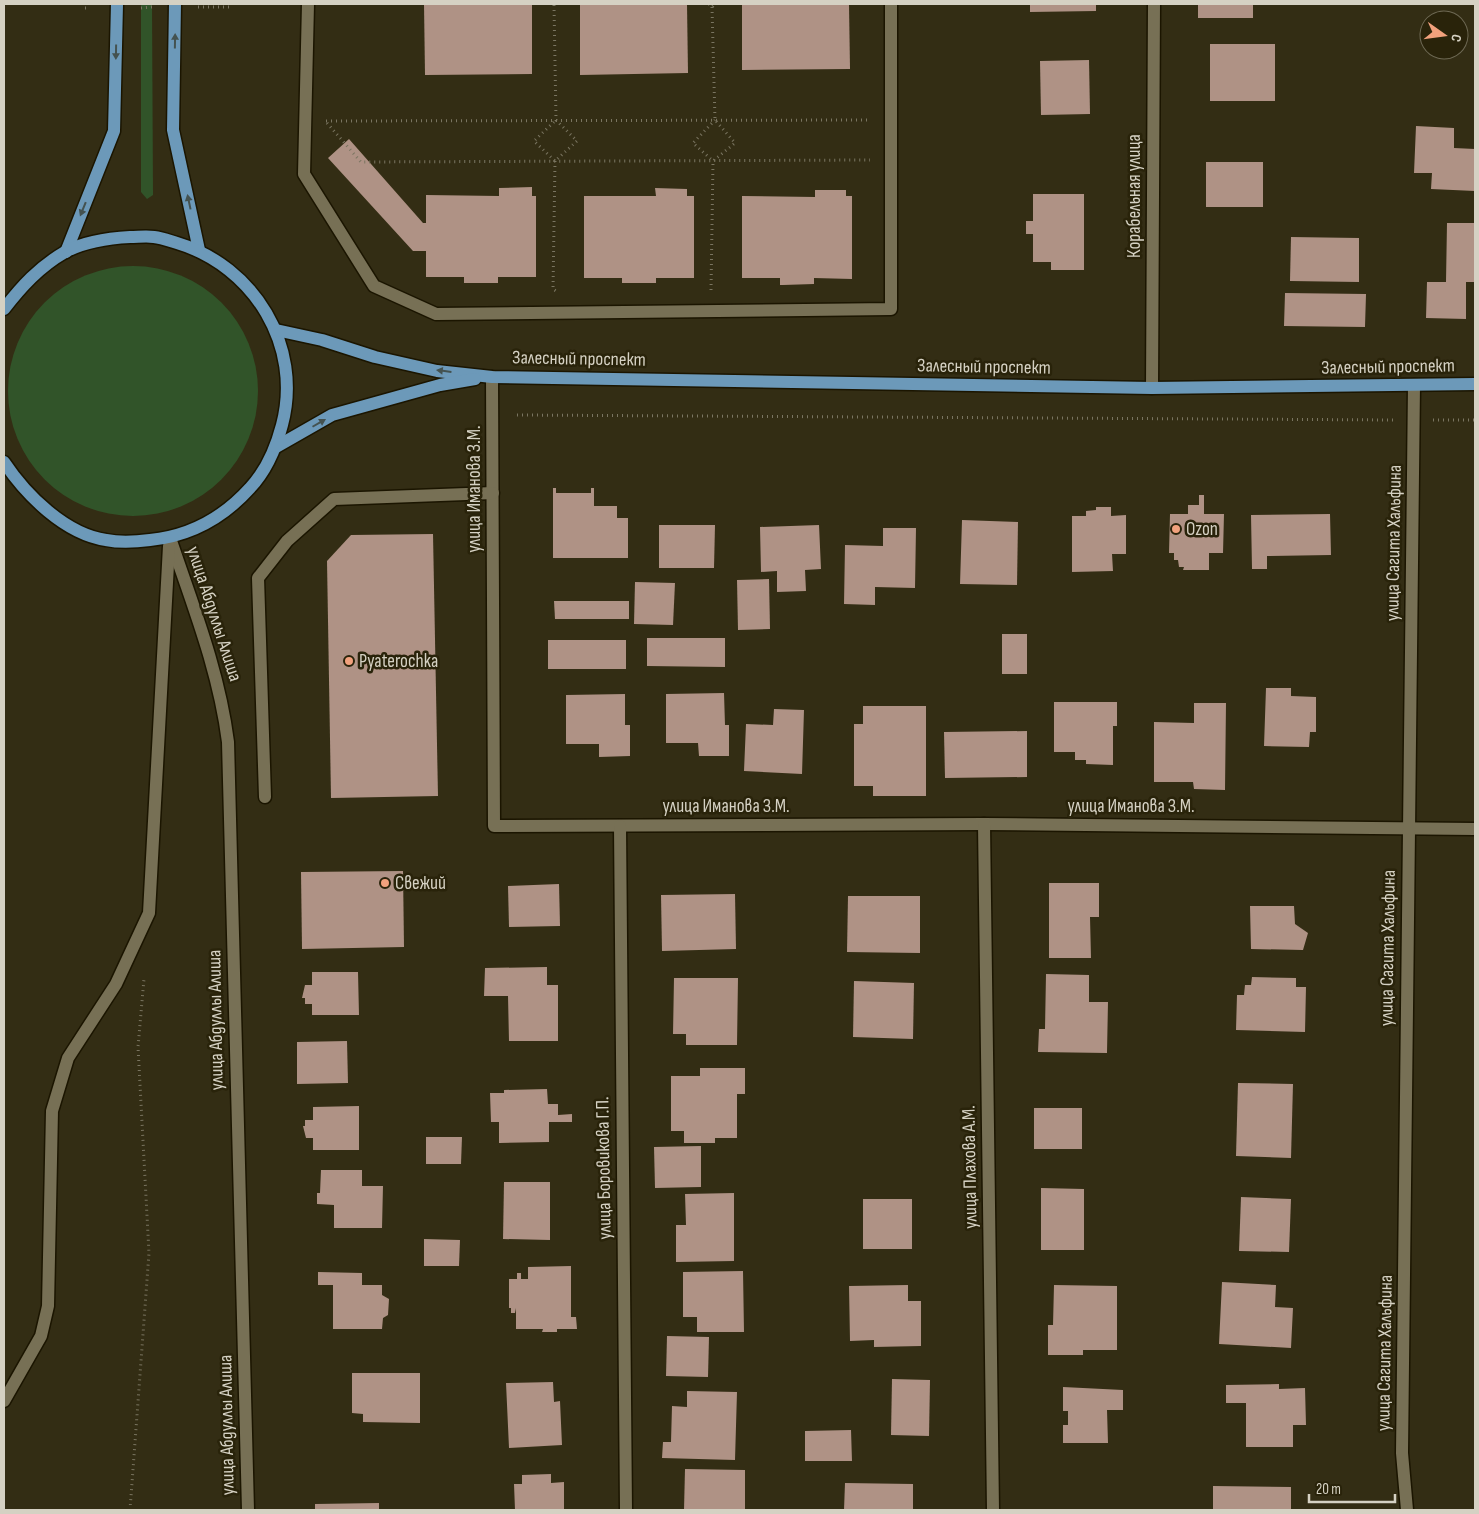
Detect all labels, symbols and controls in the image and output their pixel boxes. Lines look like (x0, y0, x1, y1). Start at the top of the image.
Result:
north arrow (1419, 10, 1469, 60)
text: С (1447, 32, 1465, 44)
one-way arrow (171, 33, 179, 49)
one-way arrow (112, 45, 120, 61)
street label: Корабельная улица (1123, 134, 1146, 258)
one-way arrow (185, 195, 193, 210)
one-way arrow (79, 202, 87, 217)
street label: Залесный проспект (512, 346, 646, 372)
street label: Залесный проспект (917, 354, 1051, 380)
street label: Залесный проспект (1321, 354, 1455, 380)
one-way arrow (435, 367, 451, 375)
one-way arrow (311, 419, 326, 427)
street label: улица Иманова З.М. (463, 425, 486, 553)
street label: улица Сагита Хальфина (1381, 465, 1407, 621)
place label: Ozon (1186, 518, 1218, 541)
marker: Ozon (1170, 523, 1182, 535)
street label: улица Абдуллы Алиша (181, 544, 247, 684)
place label: Pyaterochka (359, 650, 438, 673)
marker: Pyaterochka (343, 655, 355, 667)
street label: улица Иманова З.М. (662, 795, 790, 818)
street label: улица Иманова З.М. (1067, 795, 1195, 818)
street label: улица Сагита Хальфина (1375, 870, 1401, 1026)
place label: Свежий (395, 872, 446, 895)
marker: Свежий (379, 877, 391, 889)
street label: улица Абдуллы Алиша (203, 950, 229, 1090)
street label: улица Боровикова Г.П. (591, 1096, 617, 1240)
street label: улица Плахова А.М. (957, 1105, 983, 1229)
street label: улица Сагита Хальфина (1372, 1275, 1398, 1431)
street label: улица Абдуллы Алиша (214, 1355, 240, 1495)
scale bar (1309, 1472, 1395, 1504)
text: 20 m (1316, 1480, 1341, 1499)

